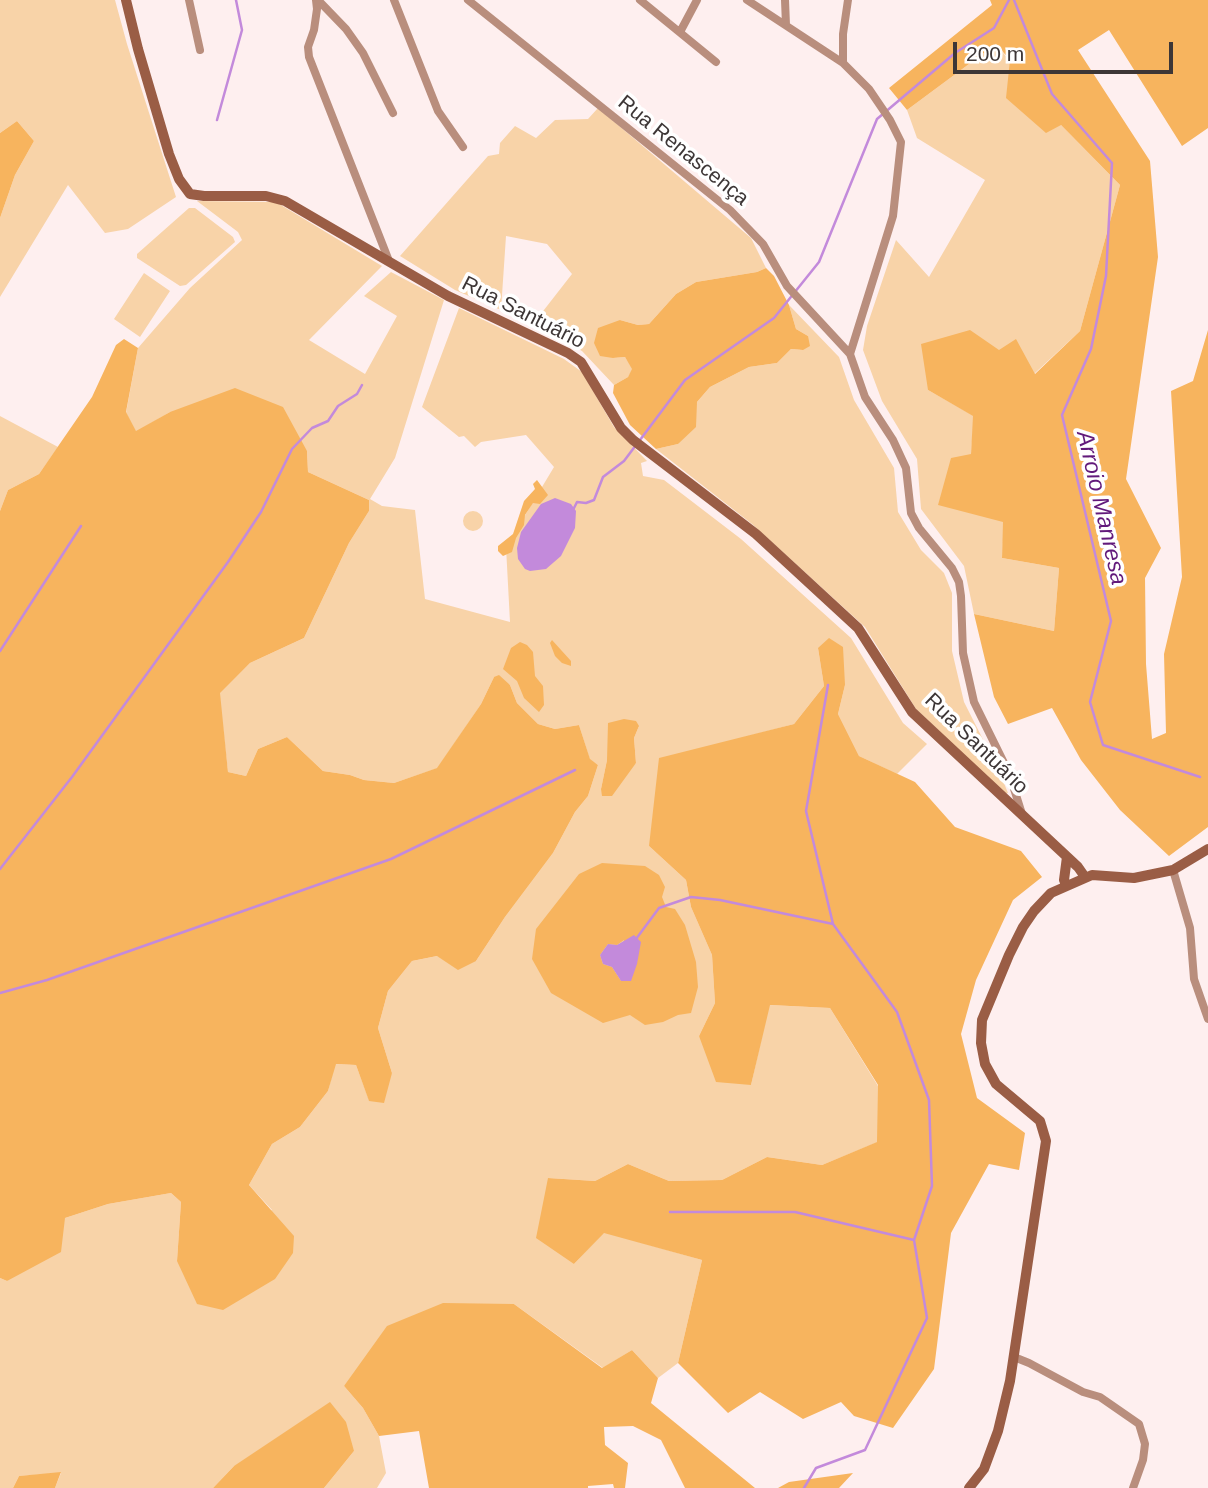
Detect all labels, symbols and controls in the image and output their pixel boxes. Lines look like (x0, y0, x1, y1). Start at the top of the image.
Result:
scale bar (956, 28, 1176, 72)
text: 200 m (966, 42, 1024, 65)
street label: Rua Renascença (612, 91, 754, 211)
street label: Rua Santuário (457, 271, 589, 355)
water label: Arroio Manresa (1070, 428, 1132, 588)
street label: Rua Santuário (919, 688, 1033, 800)

